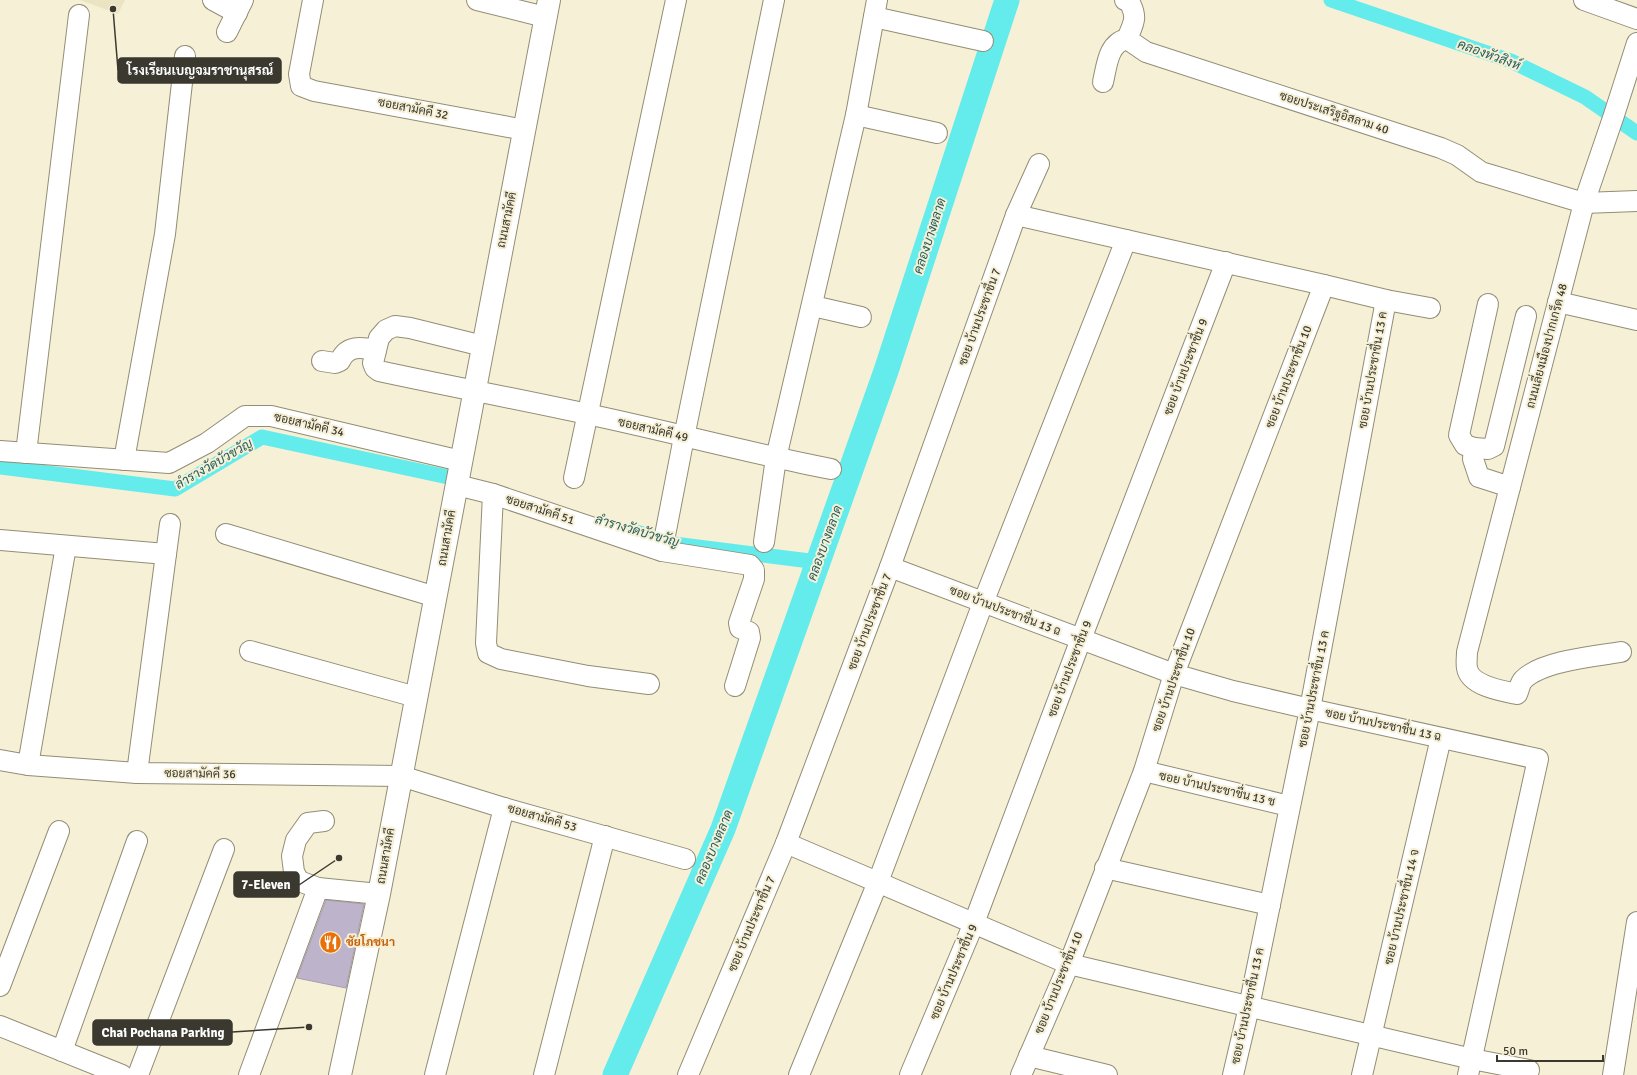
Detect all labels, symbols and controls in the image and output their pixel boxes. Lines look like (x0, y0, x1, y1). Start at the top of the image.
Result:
water label: คลองหัวสิงห์ (1455, 34, 1525, 74)
callout: โรงเรียนเบญจมราชานุสรณ์ (118, 58, 281, 83)
text: โรงเรียนเบญจมราชานุสรณ์ (126, 61, 274, 81)
street label: ซอยประเสริฐอิสลาม 40 (1277, 88, 1391, 138)
street label: ซอยสามัคคี 32 (376, 94, 450, 123)
street label: ถนนสามัคคี (493, 190, 520, 249)
water label: คลองบางตลาด (910, 196, 950, 276)
street label: ซอย บ้านประชาชื่น 7 (952, 265, 1005, 368)
street label: ถนนเลี่ยงเมืองปากเกร็ด 48 (1519, 281, 1571, 410)
street label: ซอย บ้านประชาชื่น 13 ค (1351, 310, 1391, 430)
street label: ซอย บ้านประชาชื่น 9 (1157, 315, 1211, 417)
street label: ซอย บ้านประชาชื่น 10 (1259, 322, 1316, 430)
street label: ซอยสามัคคี 34 (272, 409, 346, 440)
street label: ซอยสามัคคี 49 (616, 414, 690, 445)
water label: ลำรางวัดบัวขวัญ (172, 435, 256, 493)
street label: ซอยสามัคคี 51 (504, 491, 577, 528)
water label: คลองบางตลาด (804, 503, 846, 583)
street label: ถนนสามัคคี (434, 509, 459, 567)
water label: ลำรางวัดบัวขวัญ (593, 511, 681, 551)
street label: ซอย บ้านประชาชื่น 7 (841, 570, 895, 672)
street label: ซอย บ้านประชาชื่น 13 ฉ (947, 579, 1064, 639)
street label: ซอย บ้านประชาชื่น 9 (1041, 617, 1095, 719)
street label: ซอย บ้านประชาชื่น 10 (1145, 625, 1199, 734)
street label: ซอย บ้านประชาชื่น 13 ค (1291, 629, 1333, 749)
street label: ซอย บ้านประชาชื่น 13 ฉ (1324, 701, 1443, 745)
street label: ซอย บ้านประชาชื่น 13 ช (1157, 764, 1277, 810)
street label: ซอยสามัคคี 36 (164, 765, 236, 782)
street label: ซอยสามัคคี 53 (506, 800, 579, 835)
water label: คลองบางตลาด (691, 807, 737, 886)
street label: ถนนสามัคคี (373, 827, 398, 885)
street label: ซอย บ้านประชาชื่น 14 จ (1378, 847, 1423, 966)
callout: 7-Eleven (234, 872, 299, 897)
street label: ซอย บ้านประชาชื่น 7 (721, 872, 779, 974)
text: 7-Eleven (241, 877, 291, 893)
street label: ซอย บ้านประชาชื่น 9 (923, 920, 981, 1022)
street label: ซอย บ้านประชาชื่น 10 (1028, 928, 1086, 1036)
restaurant icon: ชัยโภชนา (318, 929, 344, 955)
place label: ชัยโภชนา (346, 934, 395, 950)
street label: ซอย บ้านประชาชื่น 13 ค (1224, 946, 1268, 1066)
callout: Chai Pochana Parking (93, 1020, 232, 1045)
text: Chai Pochana Parking (101, 1025, 225, 1041)
scale bar (1497, 1037, 1603, 1063)
text: 50 m (1503, 1044, 1528, 1059)

